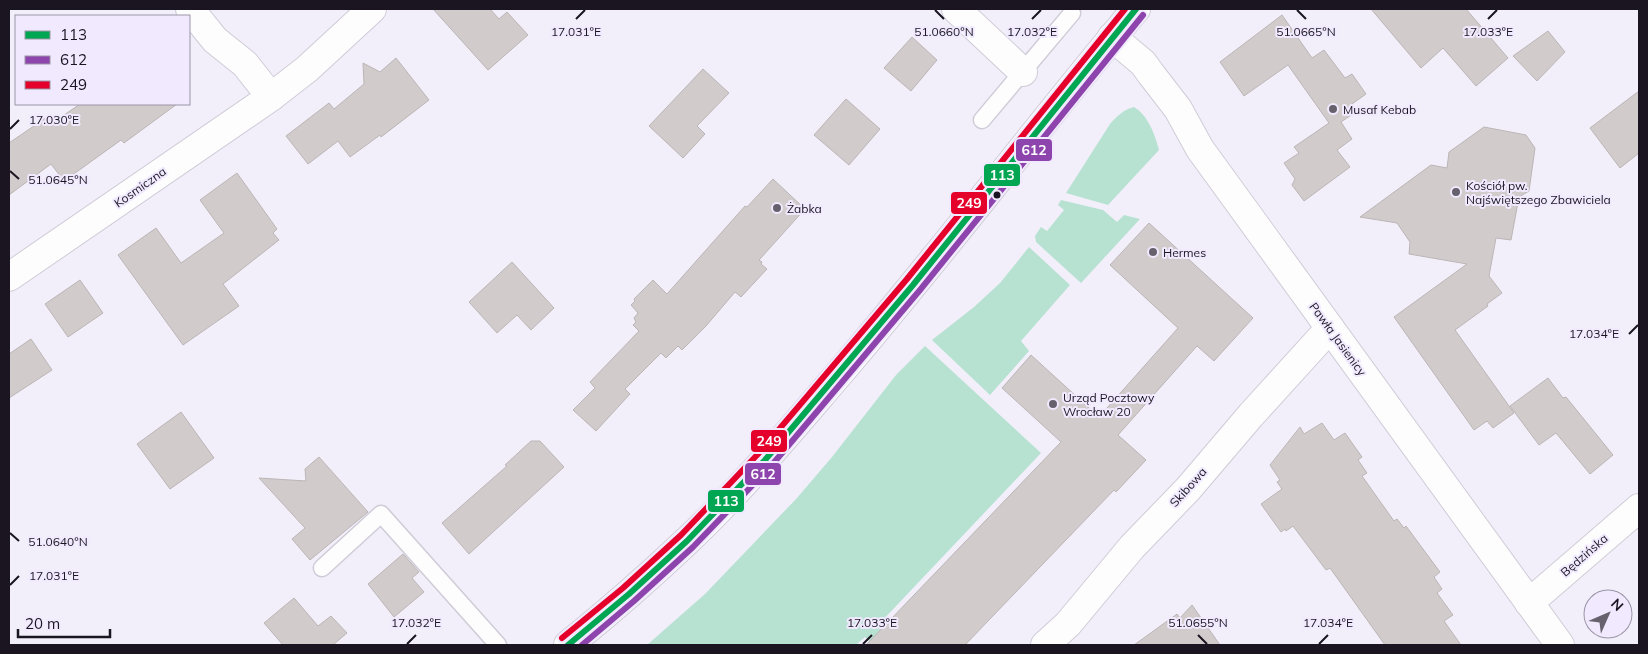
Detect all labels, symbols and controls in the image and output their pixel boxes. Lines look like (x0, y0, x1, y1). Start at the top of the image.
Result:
legend (15, 15, 190, 105)
text: 17.031°E (551, 24, 601, 39)
text: 51.0660°N (914, 24, 974, 39)
text: 17.032°E (1007, 24, 1057, 39)
text: 51.0665°N (1276, 24, 1336, 39)
text: 17.033°E (1463, 24, 1513, 39)
text: 113 (60, 25, 87, 44)
text: 612 (60, 50, 87, 69)
text: 249 (60, 75, 87, 94)
place label: Musaf Kebab (1343, 102, 1416, 117)
marker: Musaf Kebab (1327, 103, 1339, 115)
text: 17.030°E (29, 112, 79, 127)
line badge: 612 (1015, 138, 1053, 162)
text: 612 (1021, 141, 1047, 159)
line badge: 113 (983, 163, 1021, 187)
street label: Kosmiczna (111, 164, 169, 210)
text: 113 (989, 166, 1015, 184)
text: 51.0645°N (28, 172, 88, 187)
place label: Kościół pw. Najświętszego Zbawiciela (1466, 178, 1611, 207)
marker: Kościół pw. Najświętszego Zbawiciela (1450, 186, 1462, 198)
unlabelled marker (992, 190, 1002, 200)
line badge: 249 (950, 191, 988, 215)
text: 249 (956, 194, 982, 212)
place label: Żabka (787, 201, 822, 216)
marker: Żabka (771, 202, 783, 214)
place label: Hermes (1163, 245, 1206, 260)
marker: Hermes (1147, 246, 1159, 258)
street label: Pawła Jasienicy (1306, 299, 1370, 379)
text: 17.034°E (1569, 326, 1619, 341)
place label: Urząd Pocztowy Wrocław 20 (1063, 390, 1155, 419)
marker: Urząd Pocztowy Wrocław 20 (1047, 398, 1059, 410)
line badge: 249 (750, 429, 788, 453)
text: 249 (756, 432, 782, 450)
line badge: 612 (744, 462, 782, 486)
street label: Skibowa (1166, 464, 1210, 510)
text: 612 (750, 465, 776, 483)
line badge: 113 (707, 489, 745, 513)
text: 113 (713, 492, 739, 510)
street label: Będzińska (1557, 531, 1611, 579)
text: 51.0640°N (28, 534, 88, 549)
text: 17.031°E (29, 568, 79, 583)
north arrow (1583, 589, 1633, 639)
text: N (1607, 595, 1627, 615)
scale bar (18, 606, 110, 638)
text: 20 m (25, 614, 60, 633)
text: 17.032°E (391, 615, 441, 630)
text: 17.033°E (847, 615, 897, 630)
text: 51.0655°N (1168, 615, 1228, 630)
text: 17.034°E (1303, 615, 1353, 630)

